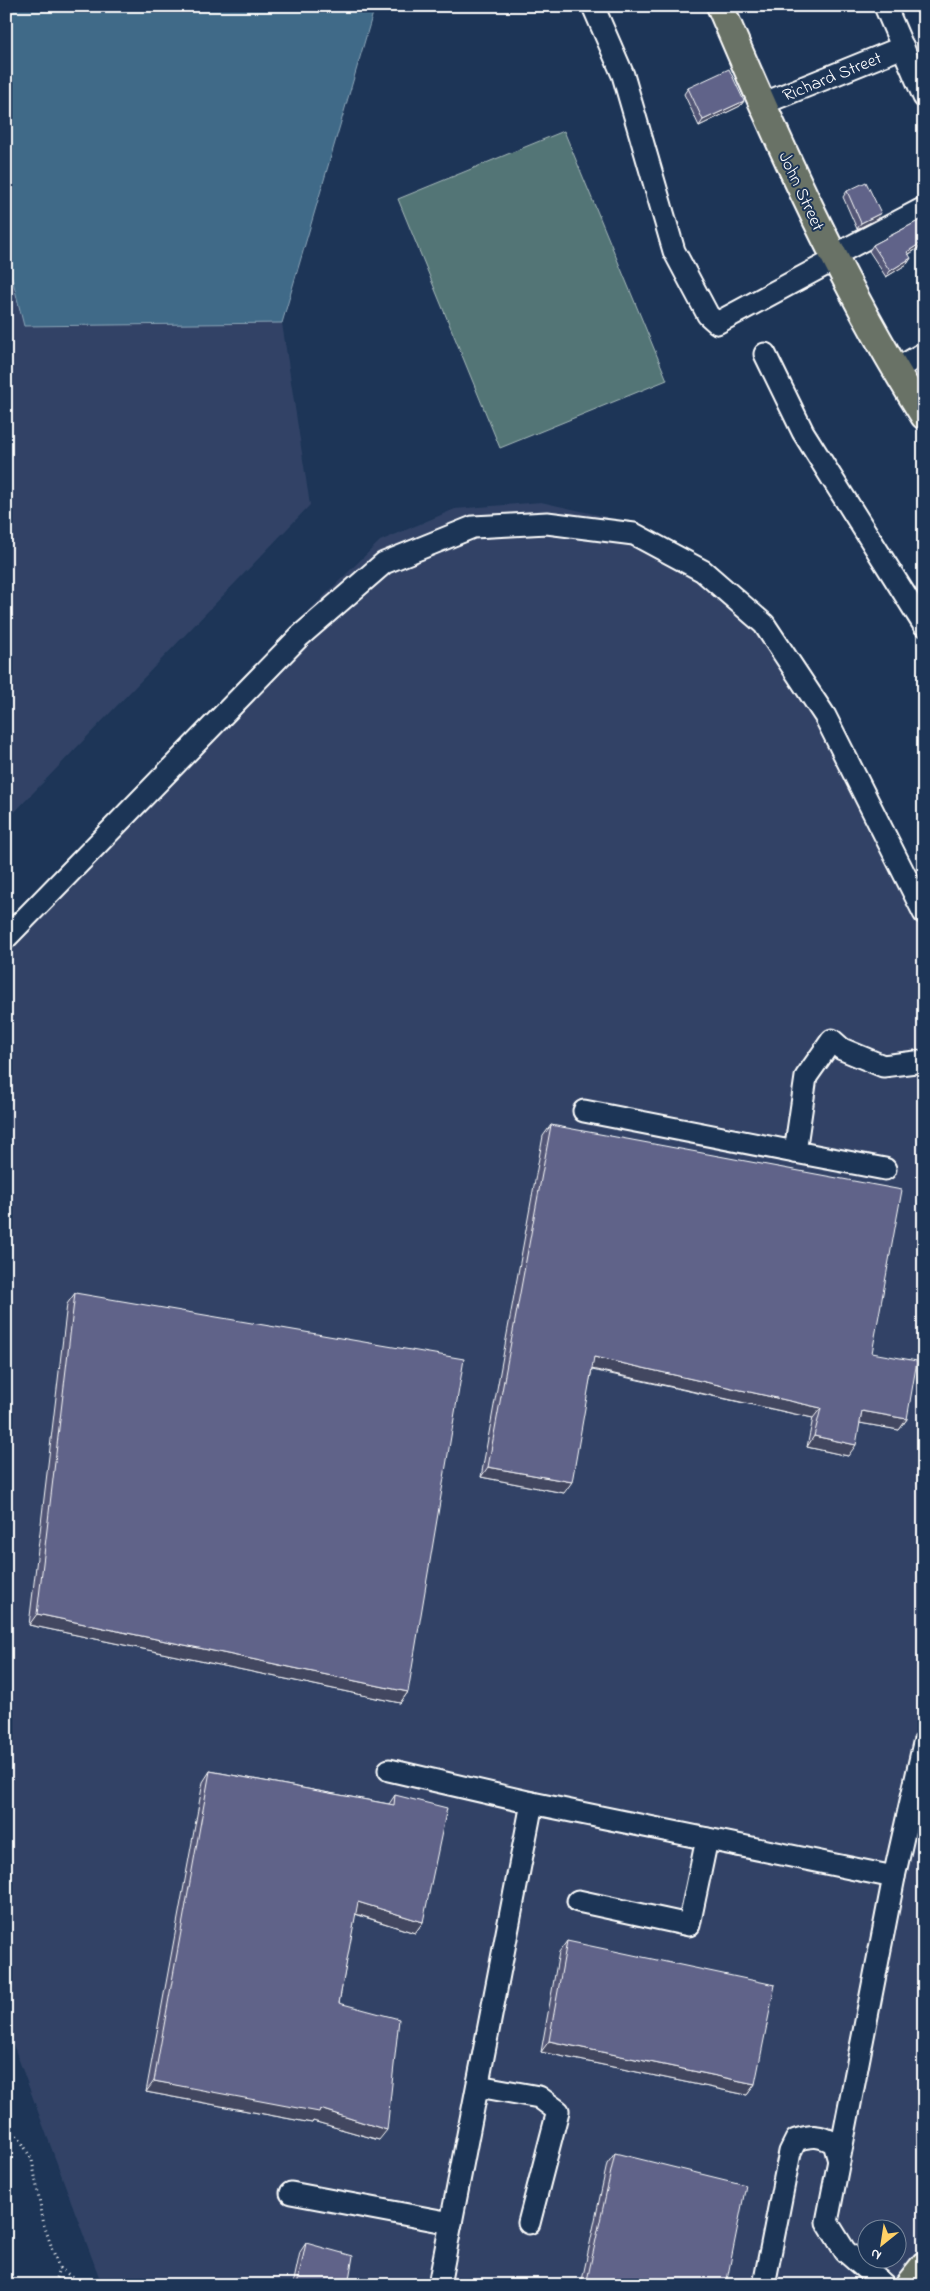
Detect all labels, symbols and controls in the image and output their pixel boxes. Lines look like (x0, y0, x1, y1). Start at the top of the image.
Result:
street label: Richard Street (779, 46, 886, 110)
street label: John Street (770, 148, 830, 236)
north arrow (858, 2218, 908, 2268)
text: N (867, 2243, 886, 2265)

